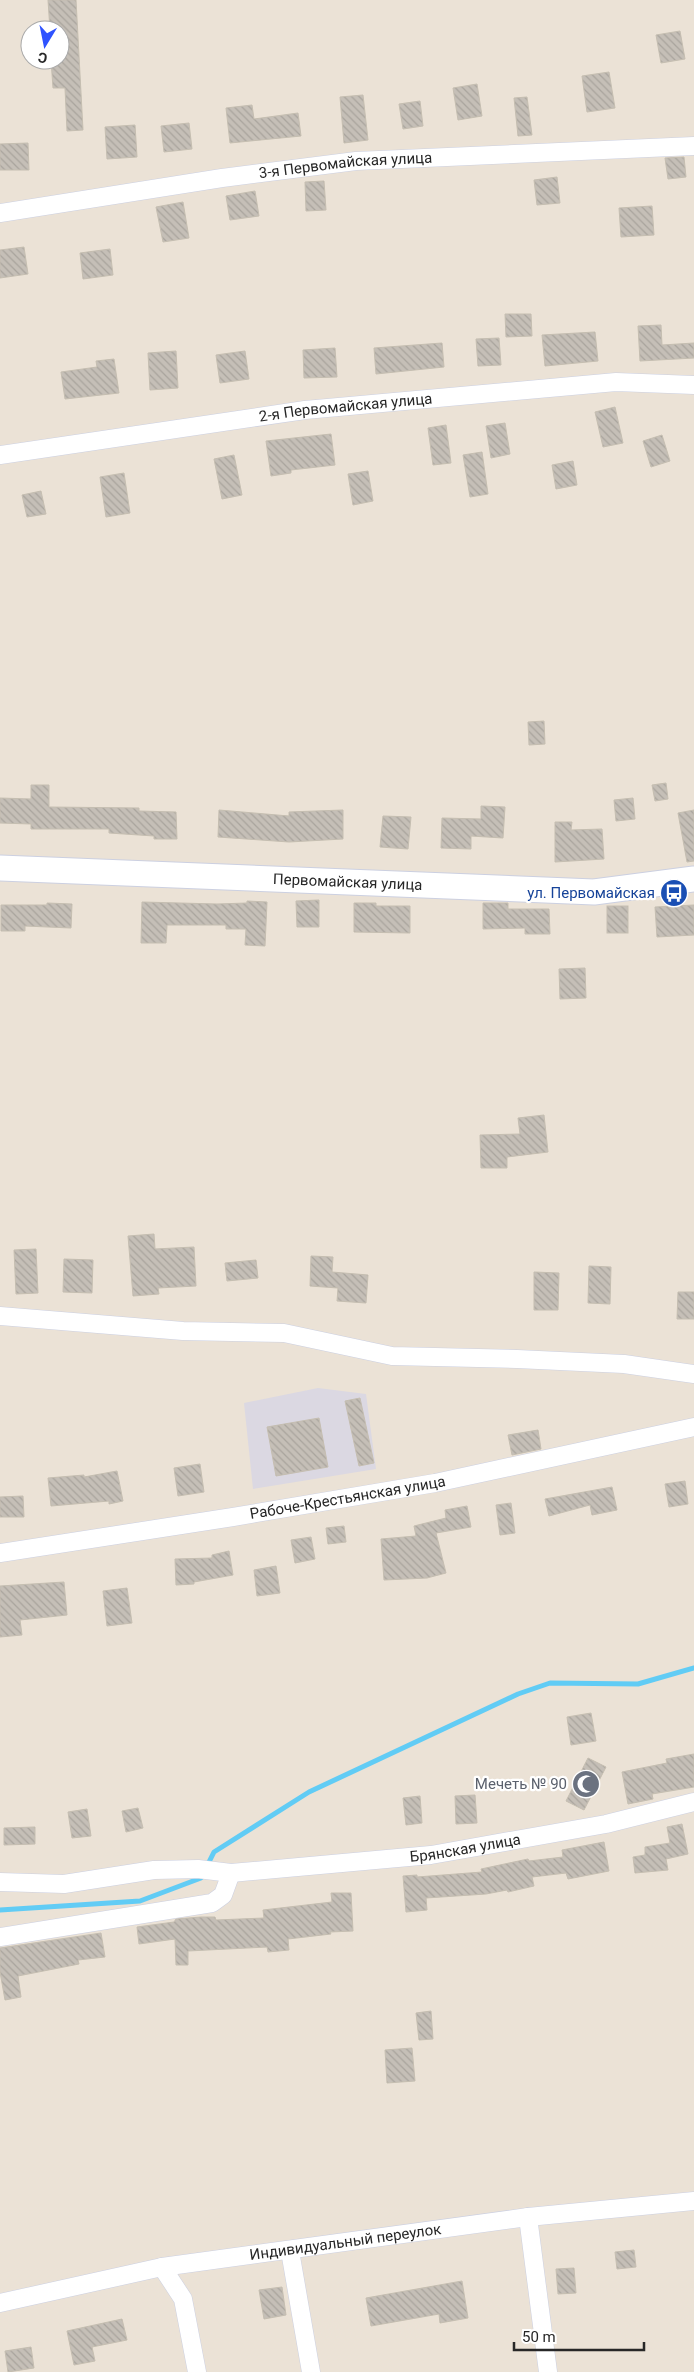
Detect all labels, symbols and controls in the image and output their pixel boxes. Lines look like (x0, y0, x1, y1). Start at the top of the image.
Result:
north arrow (20, 20, 70, 70)
text: С (37, 49, 49, 66)
street label: 3-я Первомайская улица (258, 149, 433, 182)
street label: 2-я Первомайская улица (258, 390, 433, 426)
street label: Первомайская улица (273, 870, 423, 894)
bus stop icon: ул. Первомайская (659, 878, 689, 908)
place label: ул. Первомайская (527, 884, 655, 902)
street label: Рабоче-Крестьянская улица (248, 1472, 447, 1523)
mosque icon: Мечеть № 90 (571, 1769, 601, 1799)
place label: Мечеть № 90 (475, 1775, 567, 1793)
street label: Брянская улица (409, 1830, 522, 1866)
street label: Индивидуальный переулок (248, 2220, 442, 2264)
scale bar (514, 2320, 644, 2352)
text: 50 m (522, 2328, 556, 2346)

